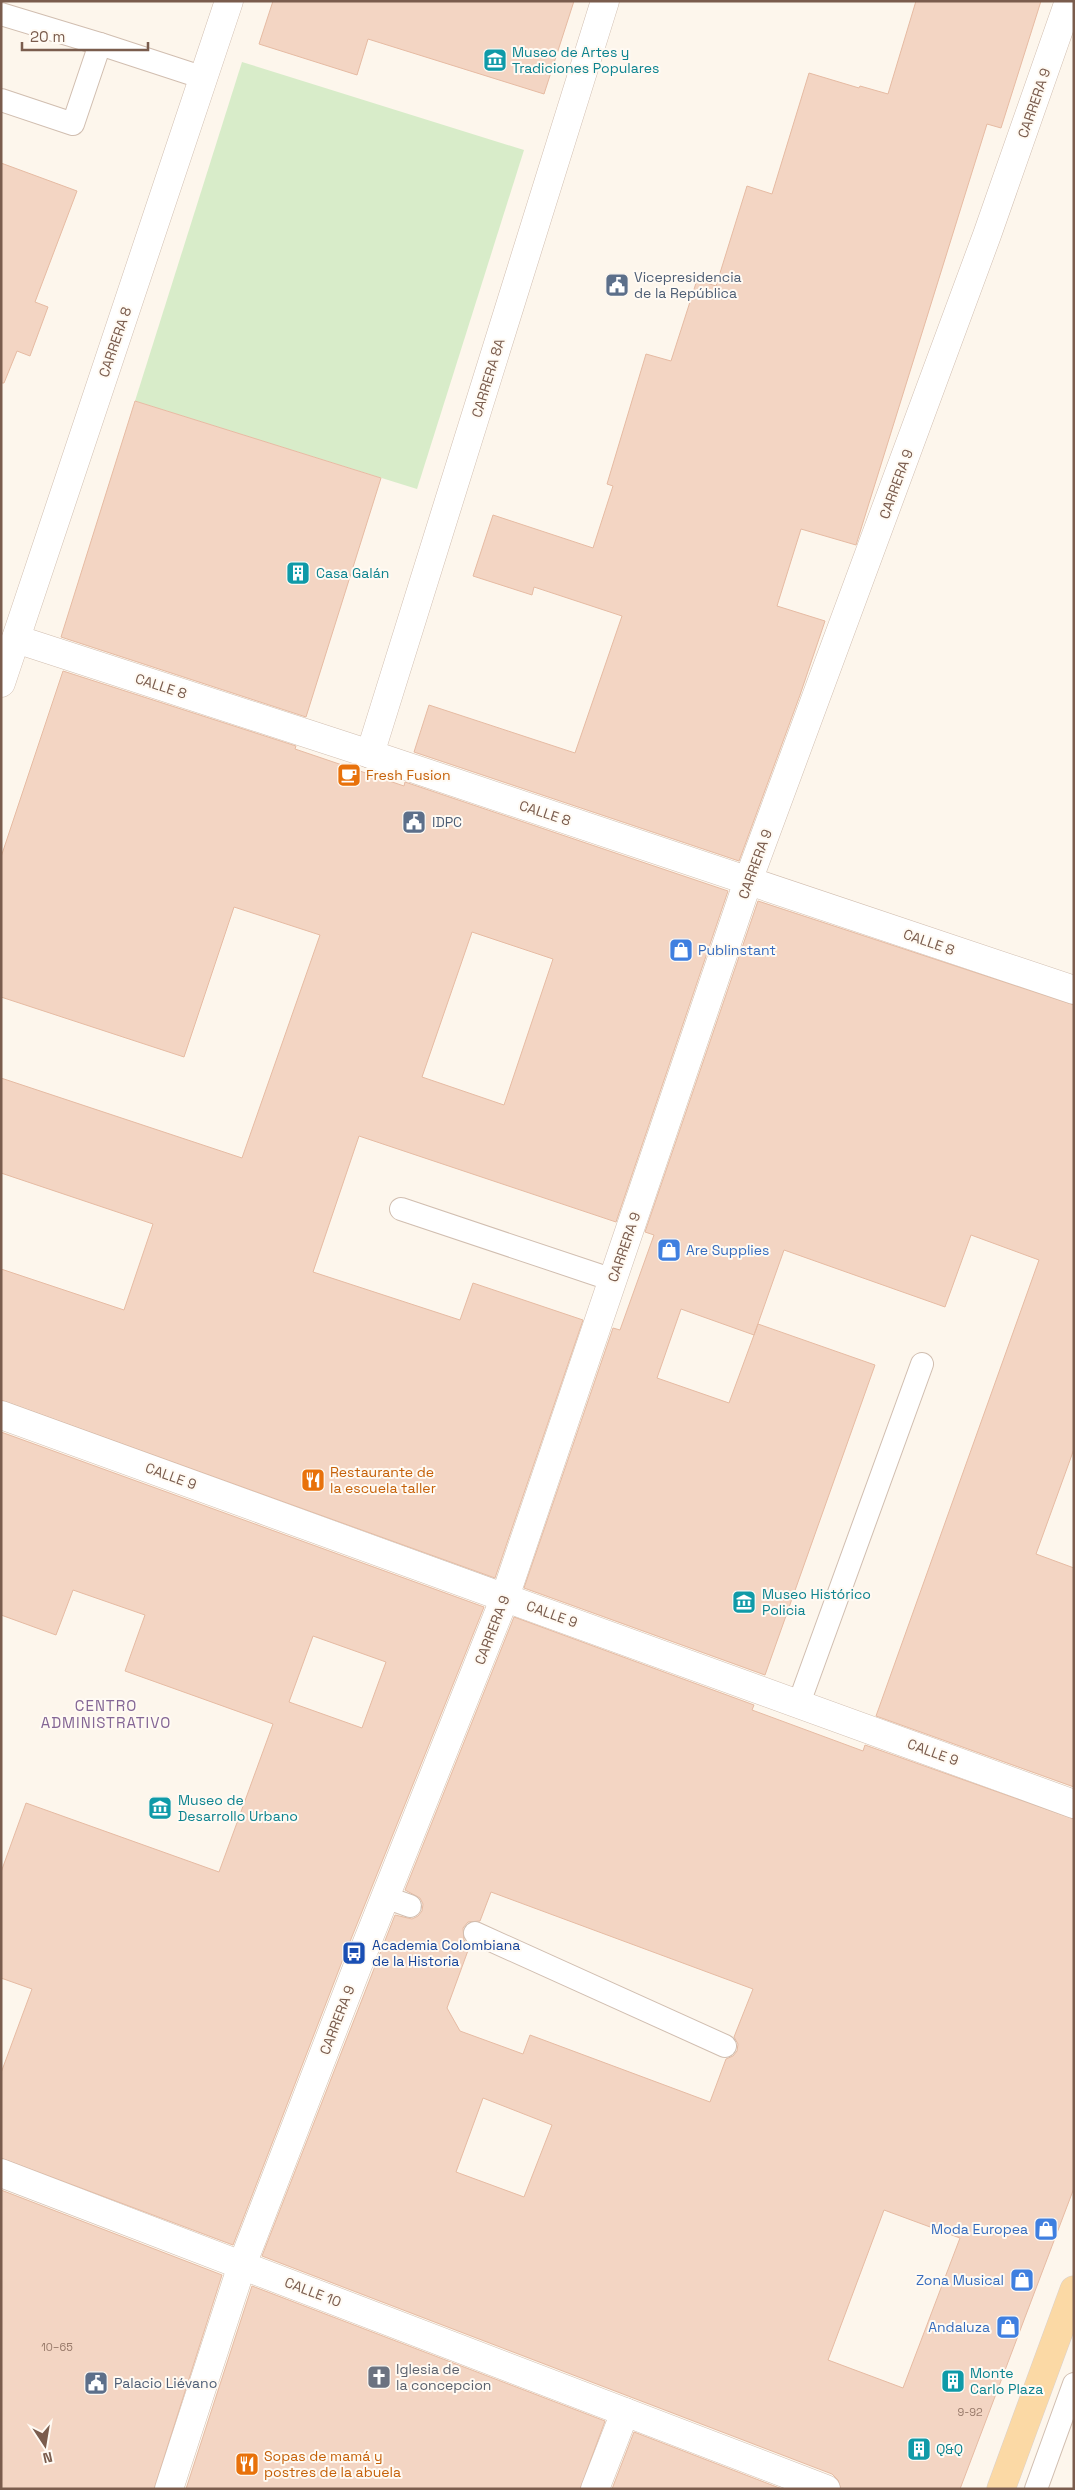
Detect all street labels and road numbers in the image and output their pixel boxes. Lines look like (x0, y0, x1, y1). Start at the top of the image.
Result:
street label: CARRERA 9 (1014, 66, 1054, 140)
street label: CARRERA 8 (95, 304, 135, 379)
street label: CARRERA 8A (467, 336, 509, 420)
street label: CARRERA 9 (875, 447, 917, 521)
street label: CALLE 8 (133, 669, 189, 703)
street label: CALLE 8 (517, 796, 573, 830)
street label: CARRERA 9 (734, 827, 776, 901)
street label: CALLE 8 (901, 925, 957, 959)
street label: CARRERA 9 (604, 1210, 644, 1284)
street label: CALLE 9 (143, 1458, 199, 1494)
street label: CARRERA 9 (471, 1593, 513, 1667)
street label: CALLE 9 (524, 1596, 580, 1632)
street label: CALLE 9 (905, 1734, 961, 1770)
street label: CARRERA 9 (316, 1983, 358, 2057)
street label: CALLE 10 (282, 2273, 344, 2311)

